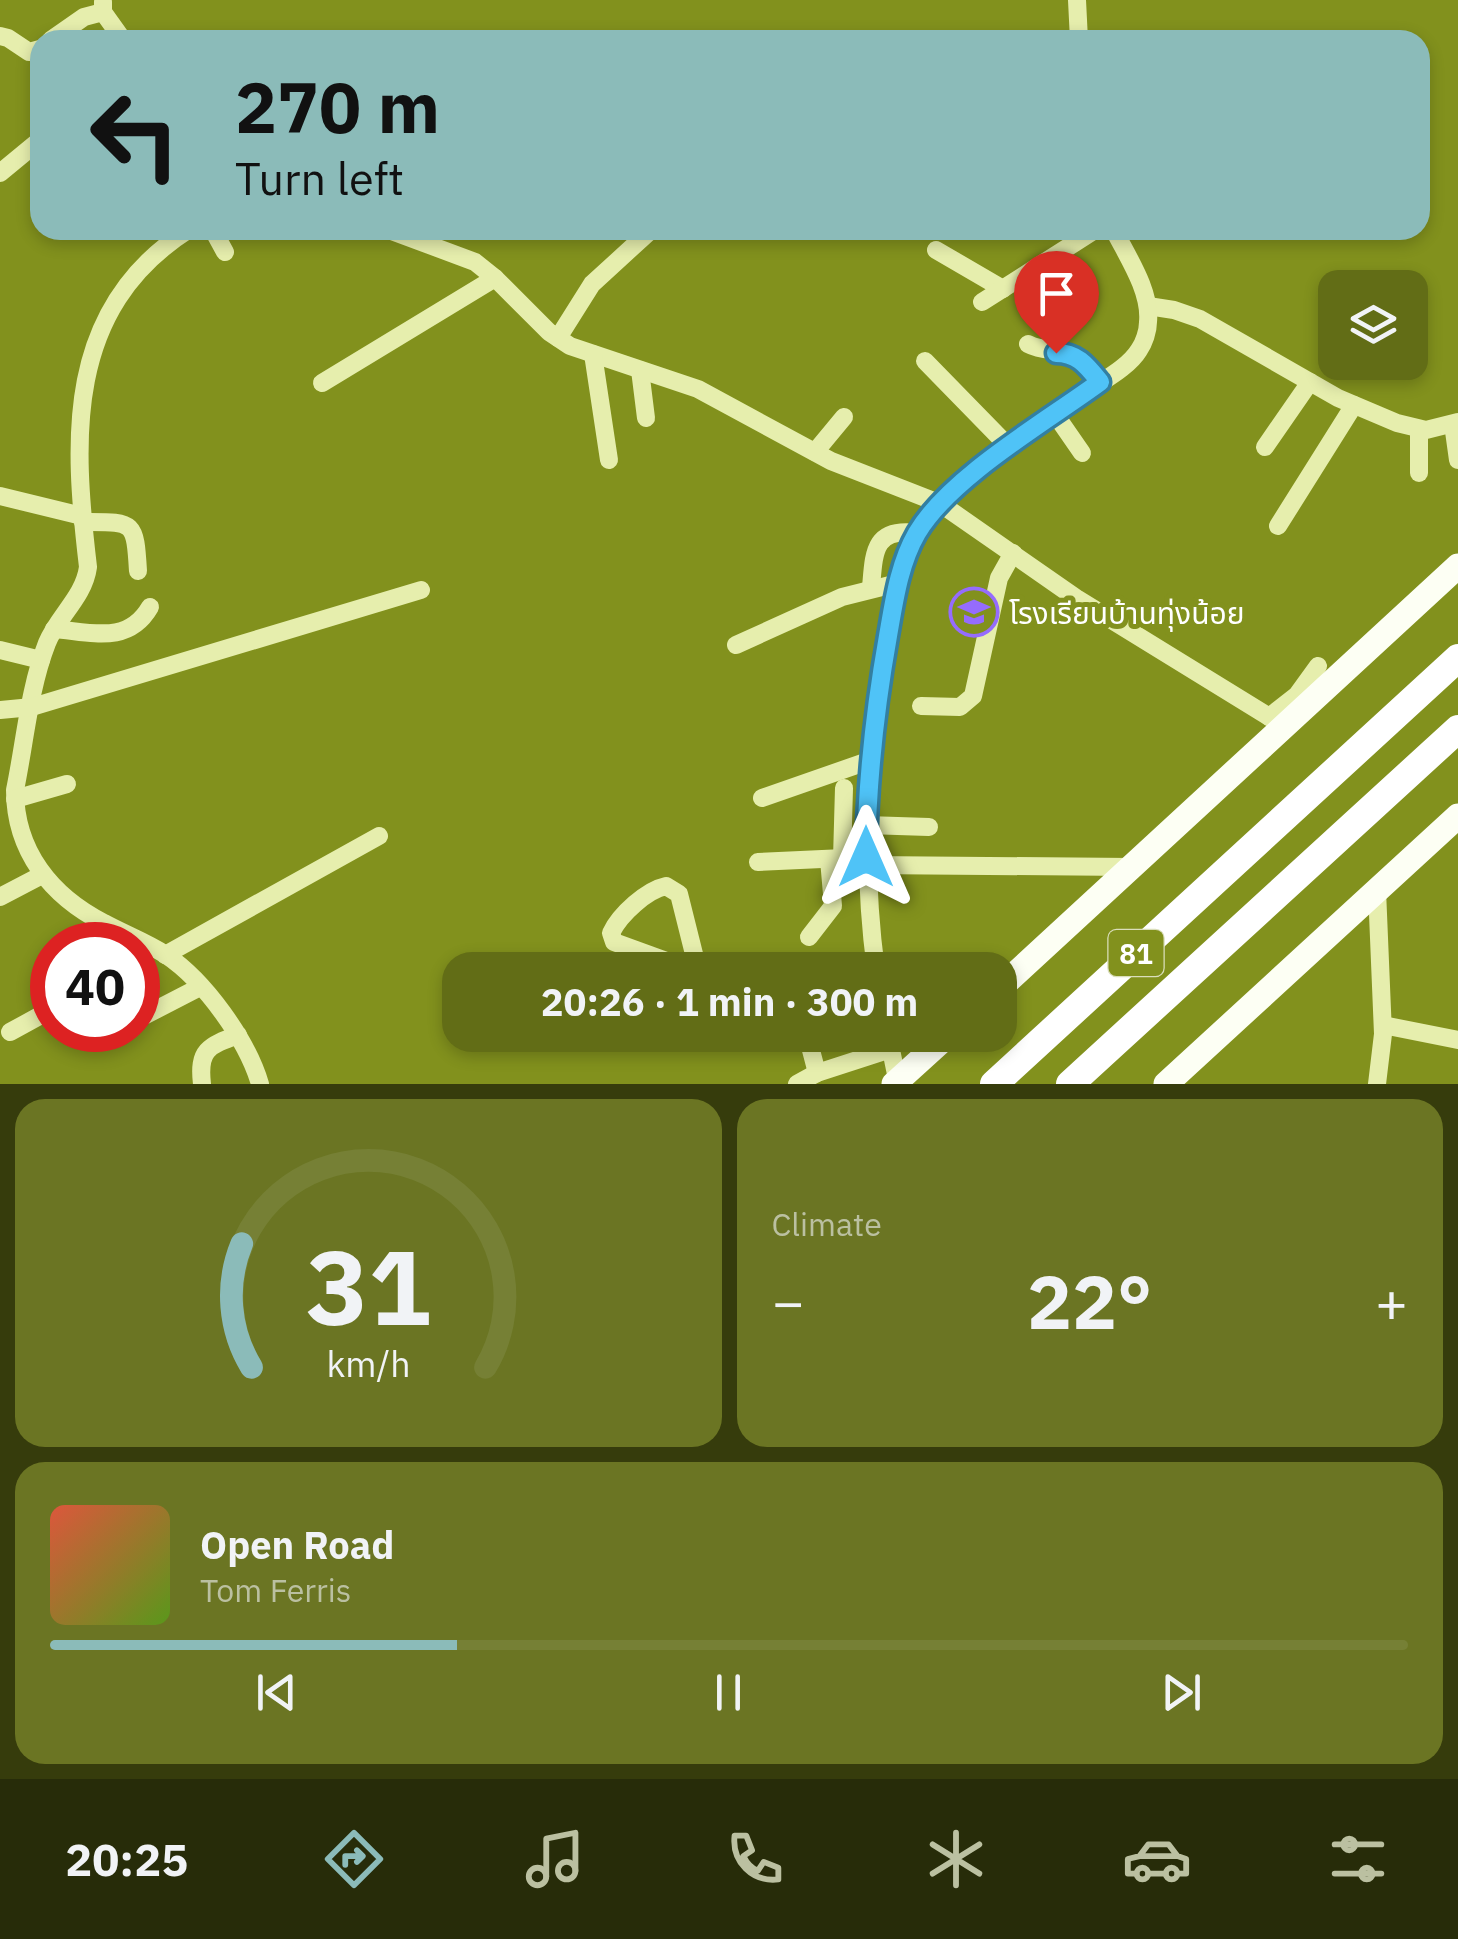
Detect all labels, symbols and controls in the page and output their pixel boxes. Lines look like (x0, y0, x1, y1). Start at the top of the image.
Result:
text: 270 m (235, 61, 440, 152)
icon: left (70, 70, 200, 200)
text: Turn left (235, 149, 404, 207)
pin (1014, 251, 1099, 354)
icon: arrive (1029, 266, 1084, 321)
map controls (1318, 270, 1428, 380)
button: layers (1318, 270, 1428, 380)
school or university icon: โรงเรียนบ้านทุ่งน้อย (948, 586, 1000, 638)
place label: โรงเรียนบ้านทุ่งน้อย (1009, 593, 1245, 632)
position arrow (814, 805, 918, 909)
speed limit sign: 40 (30, 922, 160, 1052)
road number: 81 (1108, 930, 1164, 976)
text: 20:26 · 1 min · 300 m (541, 977, 918, 1026)
text: Climate (772, 1203, 882, 1245)
text: 31 (306, 1218, 431, 1354)
text: 22° (1027, 1252, 1152, 1350)
text: − (772, 1266, 805, 1337)
text: + (1375, 1266, 1408, 1337)
text: km/h (326, 1340, 410, 1387)
text: Open Road (200, 1520, 394, 1569)
text: Tom Ferris (200, 1569, 351, 1611)
icon: previous (249, 1665, 304, 1720)
icon: pause (701, 1665, 756, 1720)
icon: next (1154, 1665, 1209, 1720)
icon: directions (319, 1824, 389, 1894)
icon: music (520, 1824, 590, 1894)
icon: phone (720, 1824, 790, 1894)
icon: climate (921, 1824, 991, 1894)
icon: car (1122, 1824, 1192, 1894)
icon: filters (1323, 1824, 1393, 1894)
text: 20:25 (65, 1830, 188, 1888)

